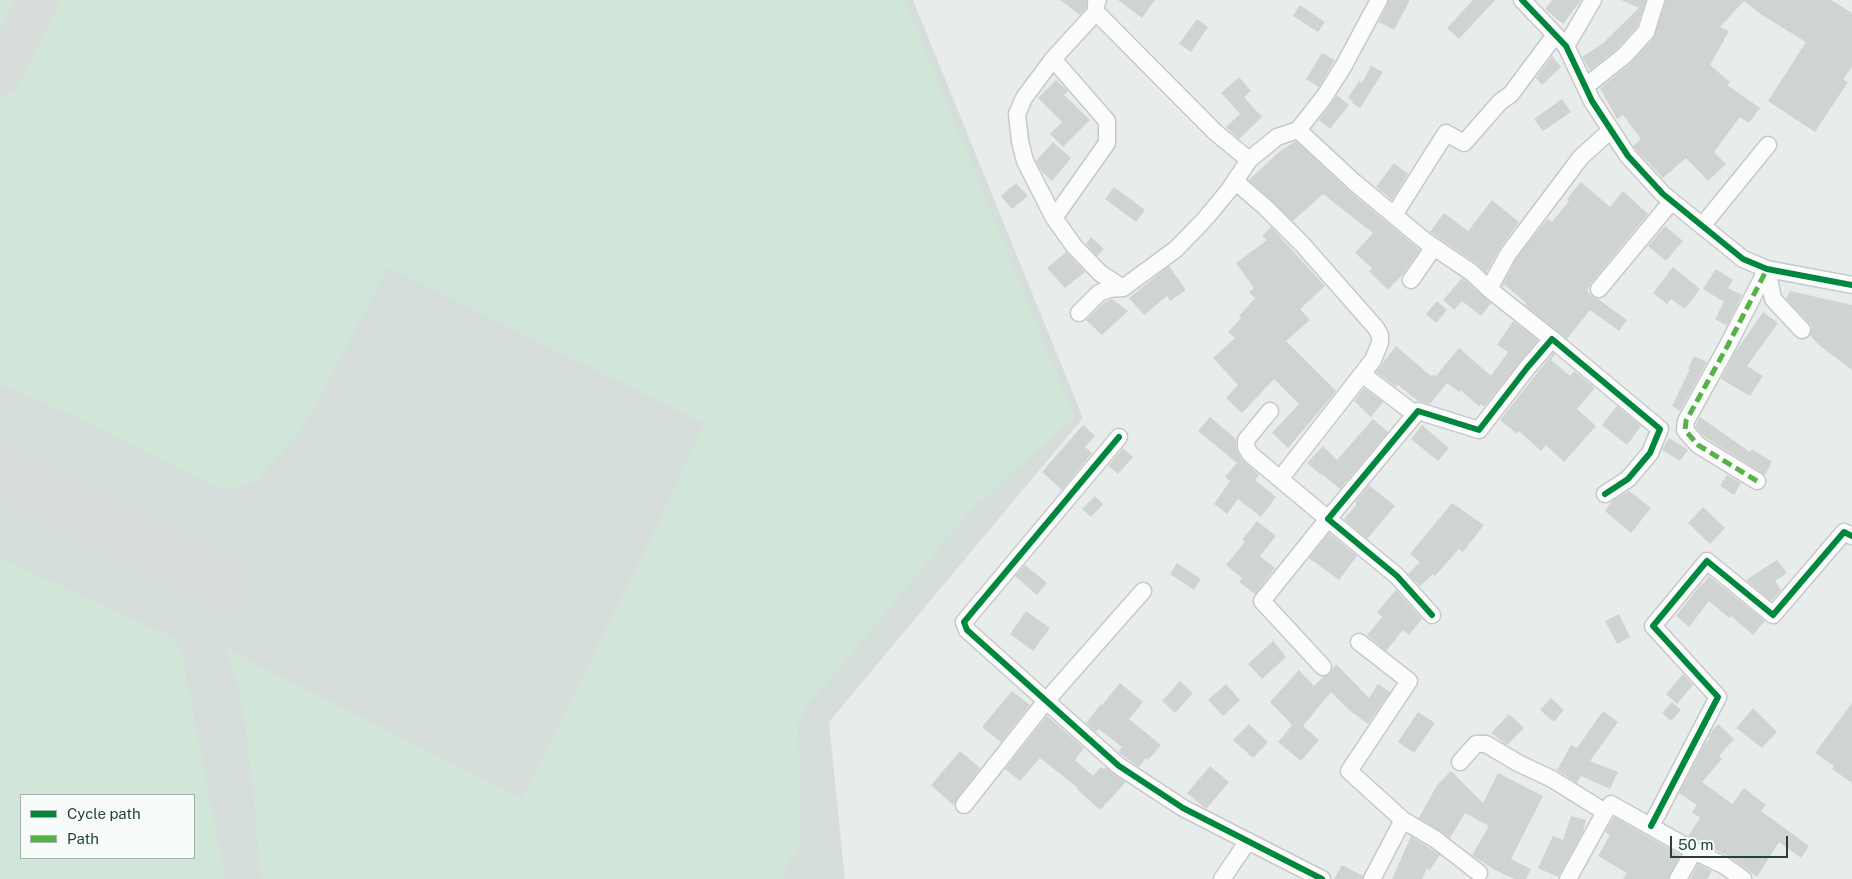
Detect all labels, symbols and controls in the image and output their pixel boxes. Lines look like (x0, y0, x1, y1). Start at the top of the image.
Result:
legend (20, 794, 195, 859)
text: Cycle path (67, 805, 141, 822)
scale bar (1672, 826, 1790, 858)
text: Path (67, 830, 99, 847)
text: 50 m (1678, 836, 1713, 853)

